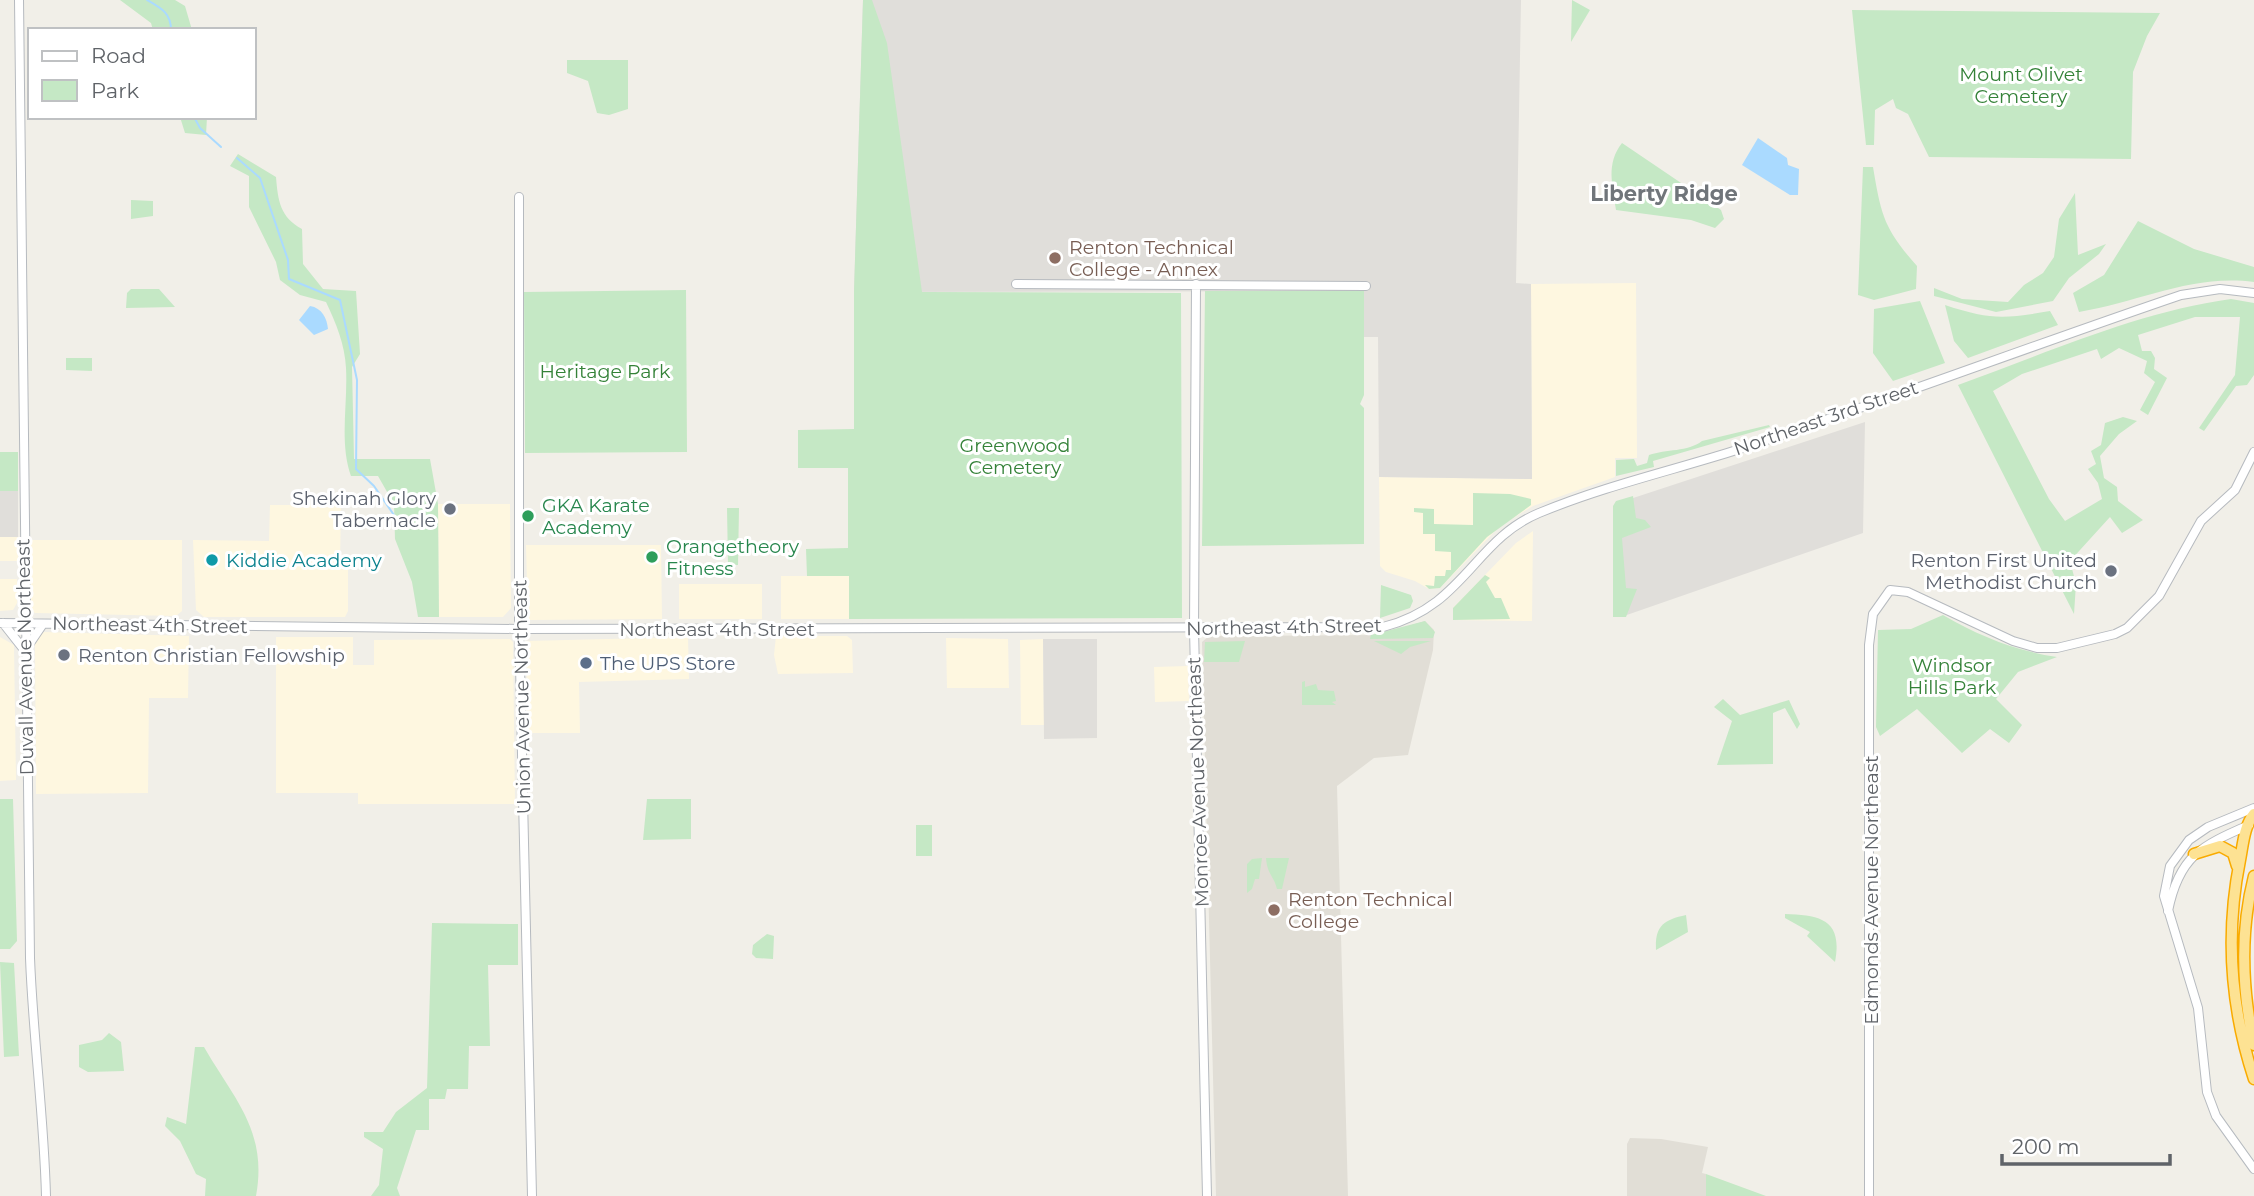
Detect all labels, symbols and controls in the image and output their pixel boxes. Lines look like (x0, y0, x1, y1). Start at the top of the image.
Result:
legend (28, 28, 256, 119)
text: Road (91, 43, 146, 68)
park label: Mount Olivet Cemetery (1959, 63, 2083, 108)
text: Park (91, 78, 139, 103)
district label: Liberty Ridge (1590, 181, 1738, 206)
place label: Renton Technical College - Annex (1069, 236, 1234, 281)
marker: Renton Technical College - Annex (1047, 250, 1063, 266)
park label: Heritage Park (540, 360, 671, 383)
street label: Northeast 3rd Street (1731, 376, 1922, 460)
park label: Greenwood Cemetery (960, 434, 1070, 479)
place label: Shekinah Glory Tabernacle (292, 487, 437, 532)
place label: GKA Karate Academy (542, 494, 650, 539)
marker: Shekinah Glory Tabernacle (442, 501, 458, 517)
marker: GKA Karate Academy (520, 508, 536, 524)
place label: Orangetheory Fitness (666, 535, 800, 580)
street label: Duvall Avenue Northeast (11, 538, 39, 776)
place label: Kiddie Academy (226, 549, 383, 572)
marker: Orangetheory Fitness (644, 549, 660, 565)
place label: Renton First United Methodist Church (1911, 549, 2097, 594)
marker: Kiddie Academy (204, 552, 220, 568)
marker: Renton First United Methodist Church (2103, 563, 2119, 579)
street label: Union Avenue Northeast (508, 579, 536, 815)
street label: Northeast 4th Street (52, 612, 248, 638)
street label: Northeast 4th Street (1186, 614, 1382, 640)
street label: Northeast 4th Street (619, 618, 815, 641)
place label: Renton Christian Fellowship (78, 644, 345, 667)
marker: Renton Christian Fellowship (56, 647, 72, 663)
place label: The UPS Store (600, 652, 735, 675)
park label: Windsor Hills Park (1908, 654, 1997, 699)
marker: The UPS Store (578, 655, 594, 671)
street label: Monroe Avenue Northeast (1182, 656, 1214, 908)
street label: Edmonds Avenue Northeast (1860, 755, 1883, 1025)
place label: Renton Technical College (1288, 888, 1453, 933)
marker: Renton Technical College (1266, 902, 1282, 918)
scale bar (2002, 1122, 2170, 1166)
text: 200 m (2012, 1134, 2079, 1159)

